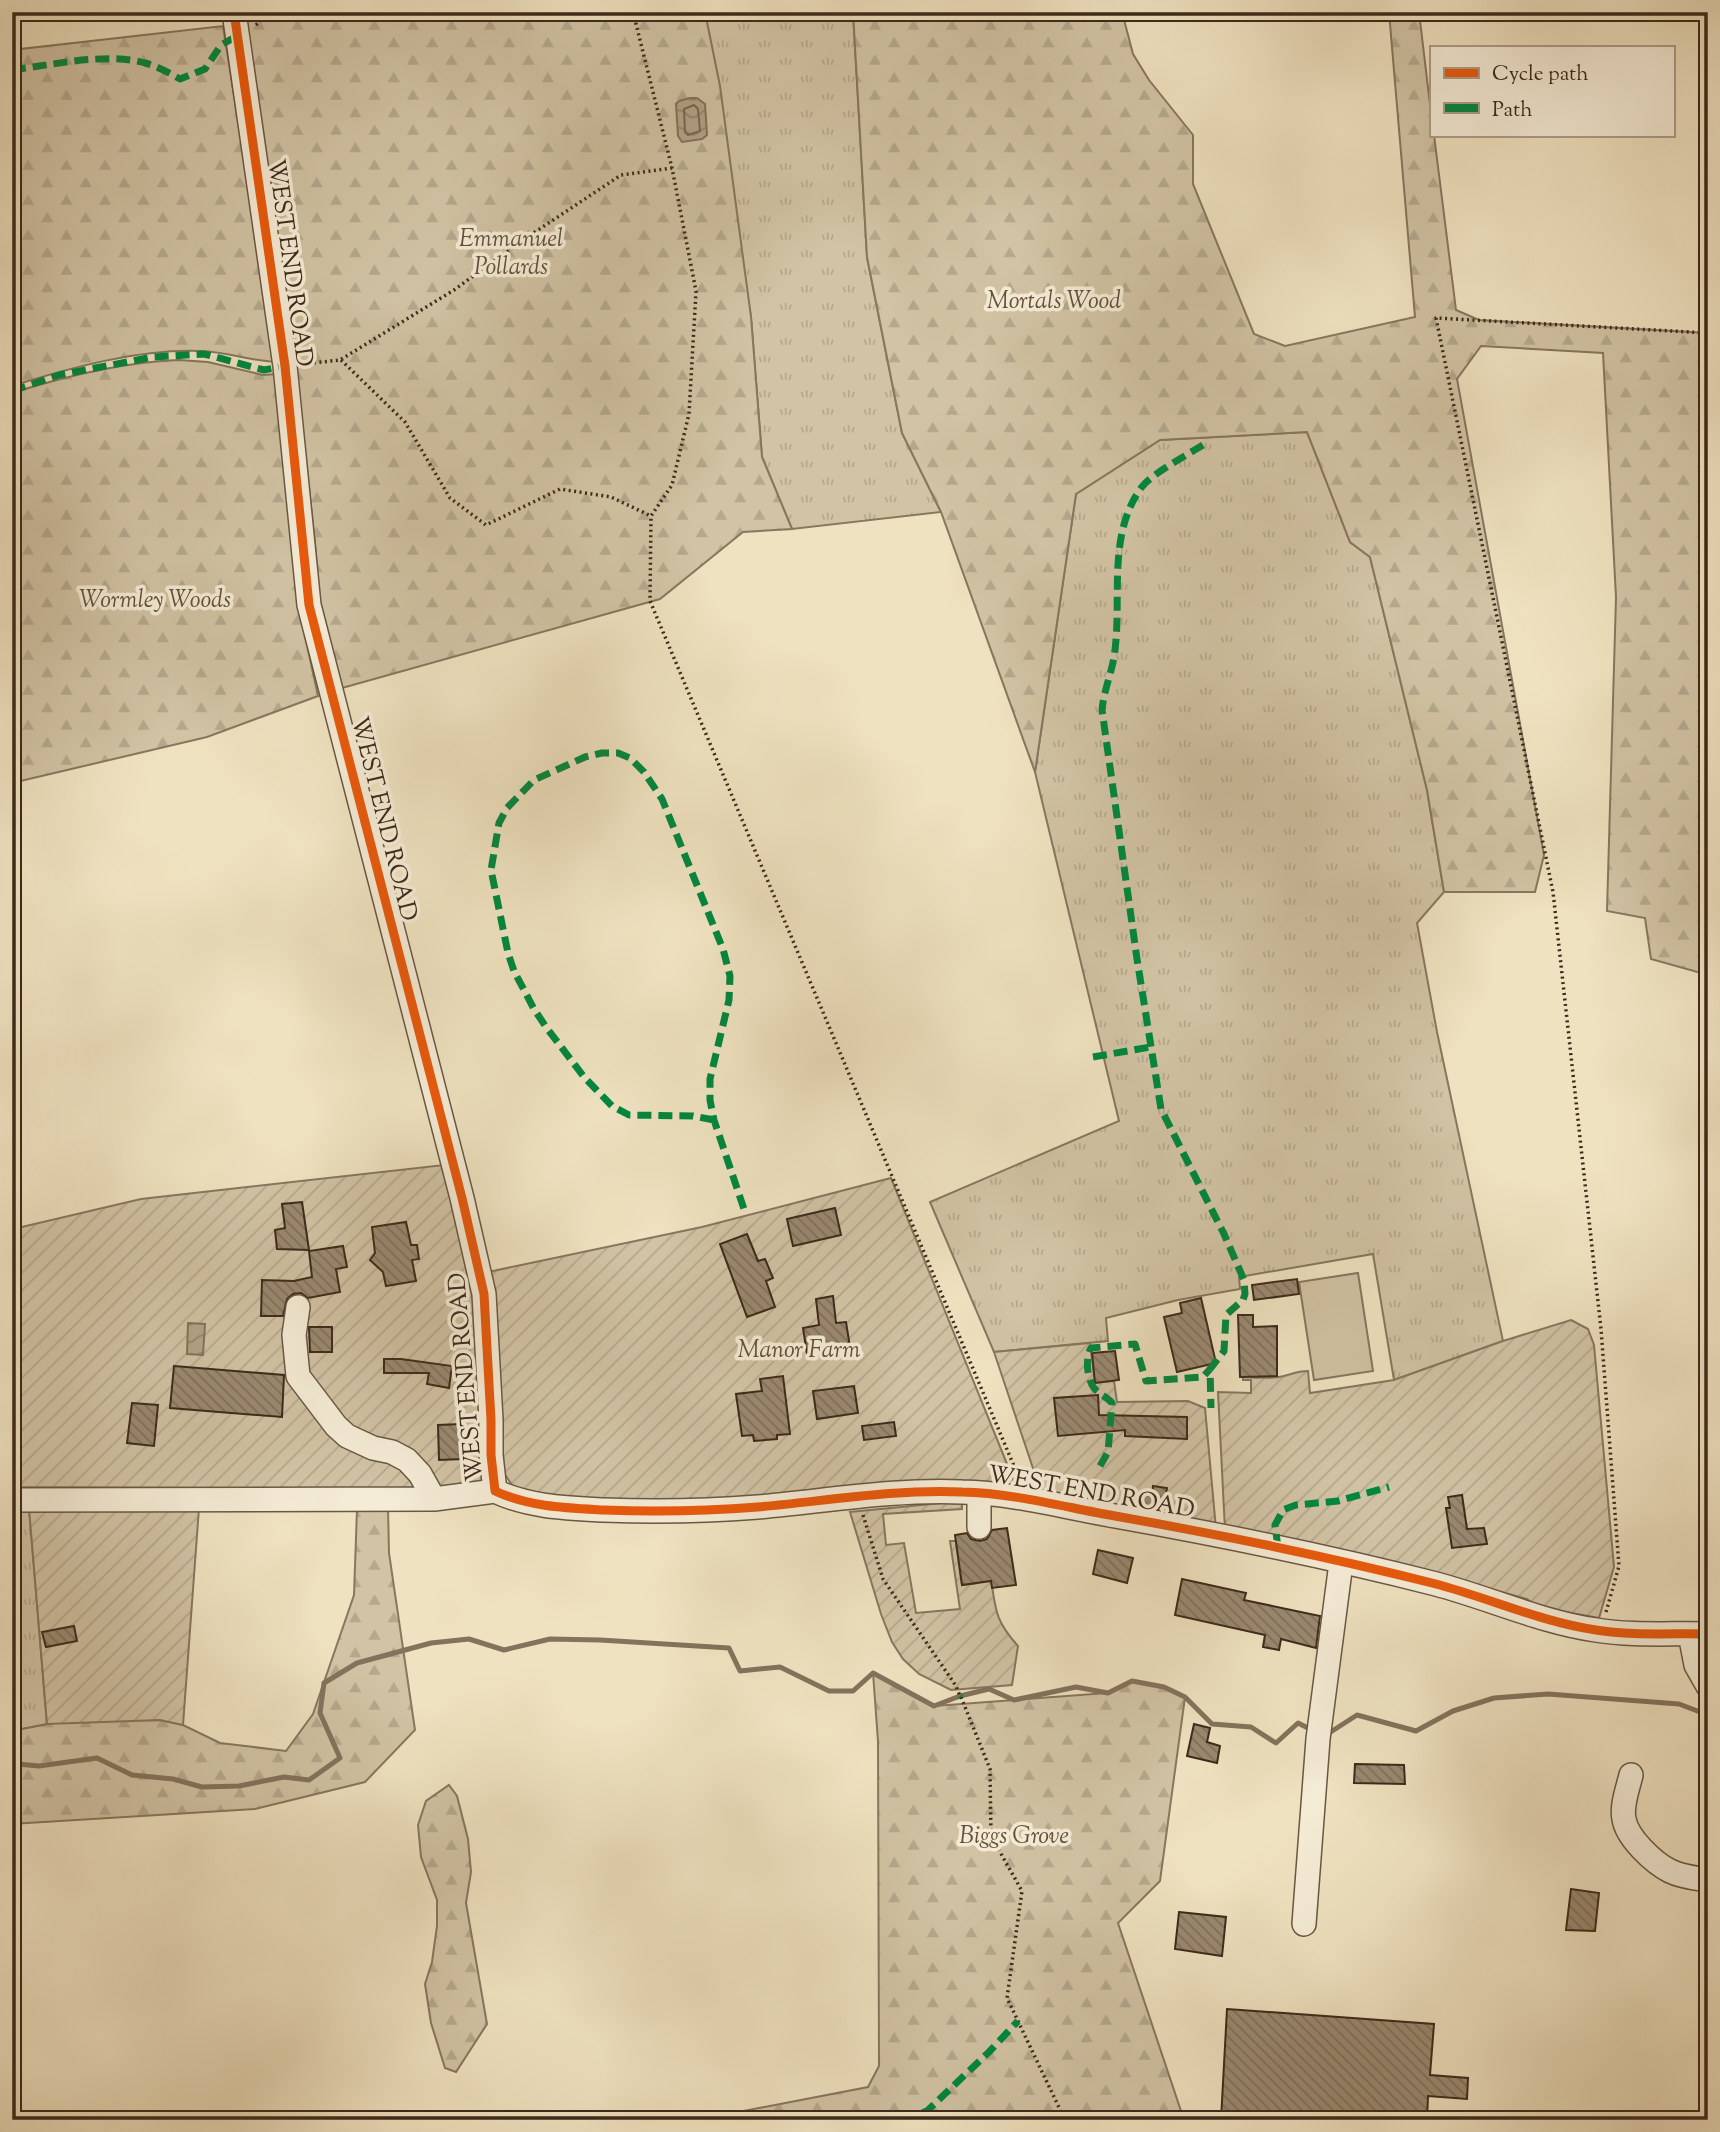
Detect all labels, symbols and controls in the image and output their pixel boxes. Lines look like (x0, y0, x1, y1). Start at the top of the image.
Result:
legend (1430, 46, 1674, 136)
text: Cycle path (1492, 60, 1589, 90)
text: Path (1492, 96, 1533, 126)
street label: WEST END ROAD (258, 157, 320, 369)
park label: Emmanuel Pollards (459, 223, 563, 285)
park label: Mortals Wood (987, 285, 1121, 319)
park label: Wormley Woods (79, 584, 231, 618)
street label: WEST END ROAD (341, 713, 425, 925)
street label: WEST END ROAD (441, 1271, 493, 1483)
park label: Manor Farm (737, 1334, 861, 1368)
street label: WEST END ROAD (985, 1458, 1197, 1528)
park label: Biggs Grove (959, 1820, 1069, 1854)

